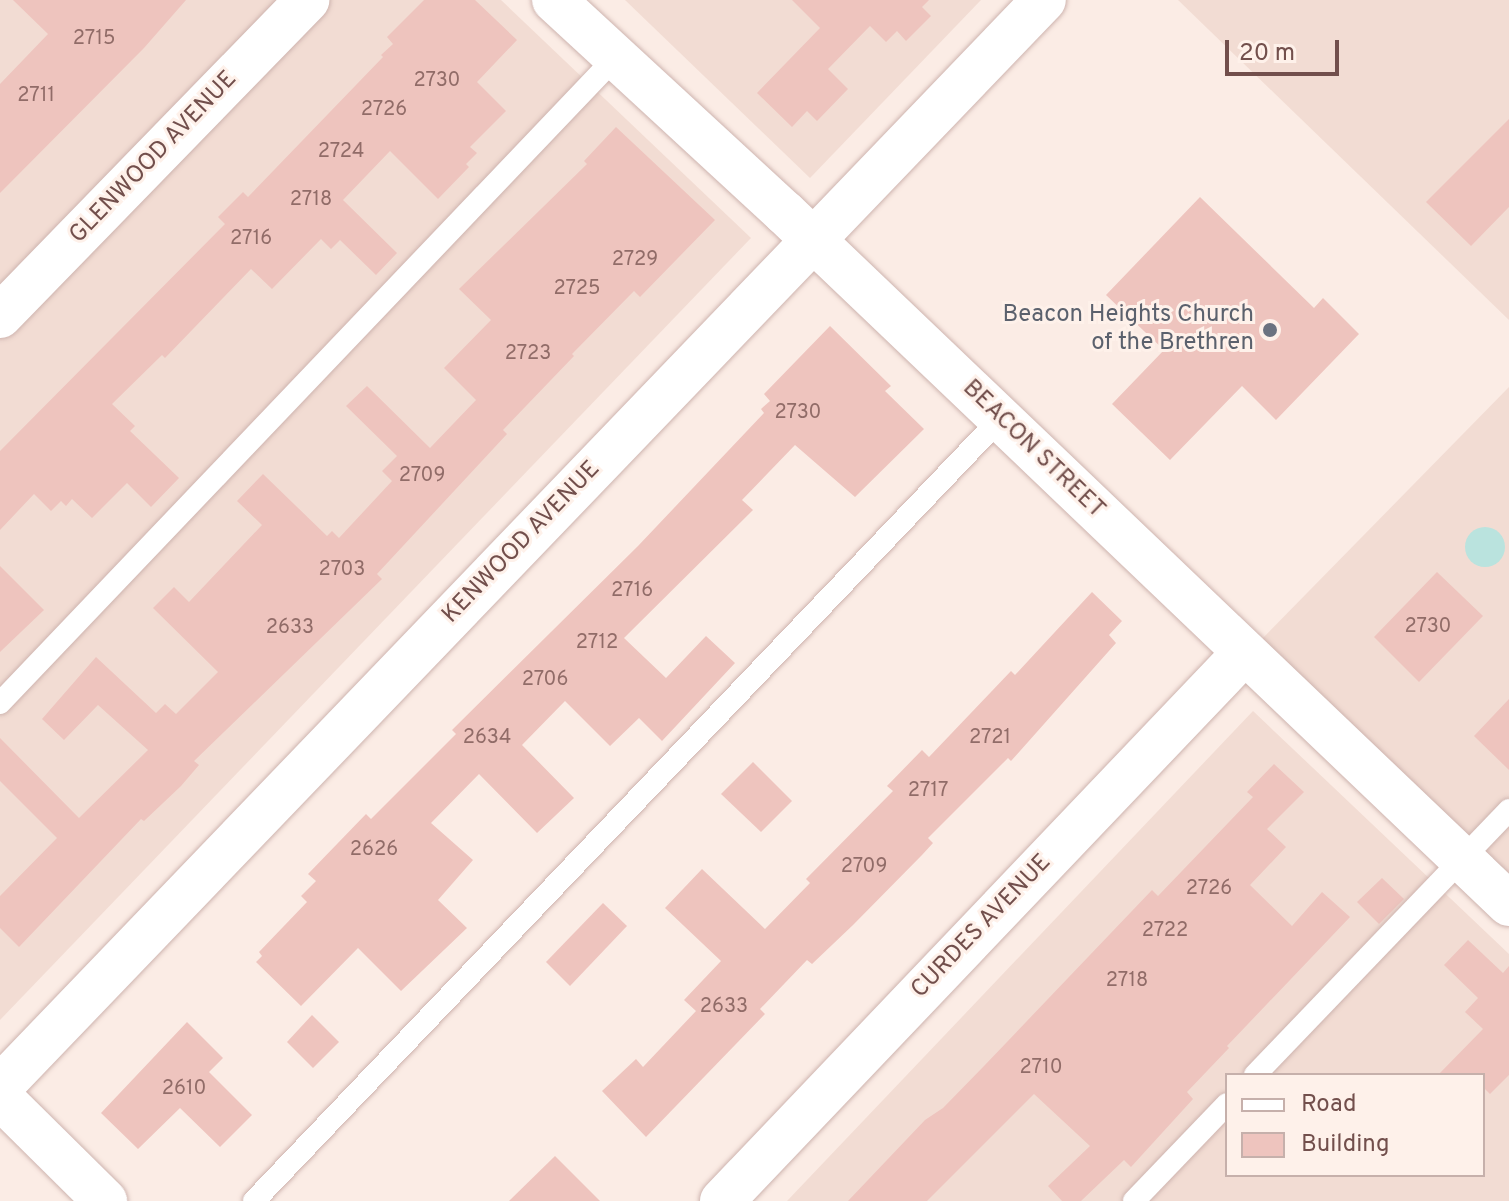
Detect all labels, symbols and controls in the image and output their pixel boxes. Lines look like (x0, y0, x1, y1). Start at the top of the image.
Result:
scale bar (1229, 24, 1343, 74)
house number: 2715 (73, 27, 115, 51)
text: 20 m (1239, 39, 1295, 69)
street label: GLENWOOD AVENUE (64, 65, 244, 251)
house number: 2730 (414, 69, 460, 93)
house number: 2711 (17, 84, 55, 108)
house number: 2726 (361, 98, 407, 122)
house number: 2724 (318, 140, 364, 164)
house number: 2718 (290, 188, 332, 212)
house number: 2716 (230, 227, 272, 251)
house number: 2729 (612, 248, 658, 272)
house number: 2725 (554, 277, 600, 301)
place label: Beacon Heights Church of the Brethren (1002, 302, 1254, 358)
marker: Beacon Heights Church of the Brethren (1261, 321, 1279, 339)
house number: 2723 (505, 342, 551, 366)
street label: BEACON STREET (956, 375, 1110, 525)
house number: 2730 (775, 401, 821, 425)
street label: KENWOOD AVENUE (437, 456, 607, 630)
house number: 2709 (399, 464, 445, 488)
house number: 2703 (319, 558, 365, 582)
house number: 2716 (611, 579, 653, 603)
house number: 2730 (1405, 615, 1451, 639)
house number: 2633 (266, 616, 314, 640)
house number: 2712 (576, 631, 618, 655)
house number: 2706 (522, 668, 568, 692)
house number: 2634 (463, 726, 511, 750)
house number: 2721 (969, 726, 1011, 750)
house number: 2717 (908, 779, 948, 803)
house number: 2626 (350, 838, 398, 862)
street label: CURDES AVENUE (906, 849, 1058, 1005)
house number: 2709 (841, 855, 887, 879)
house number: 2726 (1186, 877, 1232, 901)
house number: 2722 (1142, 919, 1188, 943)
house number: 2718 (1106, 969, 1148, 993)
house number: 2633 (700, 995, 748, 1019)
house number: 2710 (1019, 1056, 1063, 1080)
legend (1225, 1073, 1485, 1177)
house number: 2610 (162, 1077, 206, 1101)
text: Road (1301, 1090, 1357, 1120)
text: Building (1301, 1130, 1390, 1160)

